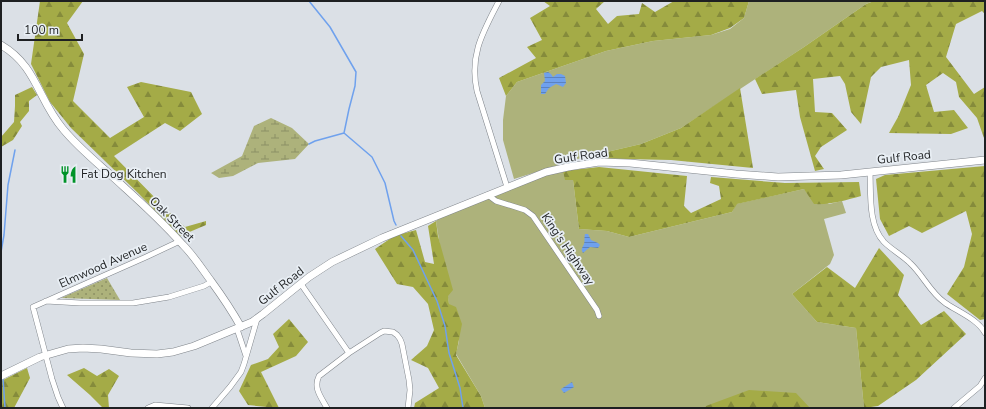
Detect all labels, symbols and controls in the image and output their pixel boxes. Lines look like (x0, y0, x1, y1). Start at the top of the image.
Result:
scale bar (18, 16, 82, 42)
text: 100 m (24, 22, 59, 38)
street label: Gulf Road (553, 144, 609, 168)
street label: Gulf Road (876, 146, 932, 168)
restaurant icon: Fat Dog Kitchen (58, 164, 78, 184)
place label: Fat Dog Kitchen (81, 166, 167, 182)
street label: Oak Street (146, 193, 199, 246)
street label: King's Highway (538, 210, 599, 289)
street label: Elmwood Avenue (56, 238, 150, 292)
street label: Gulf Road (255, 263, 307, 309)

